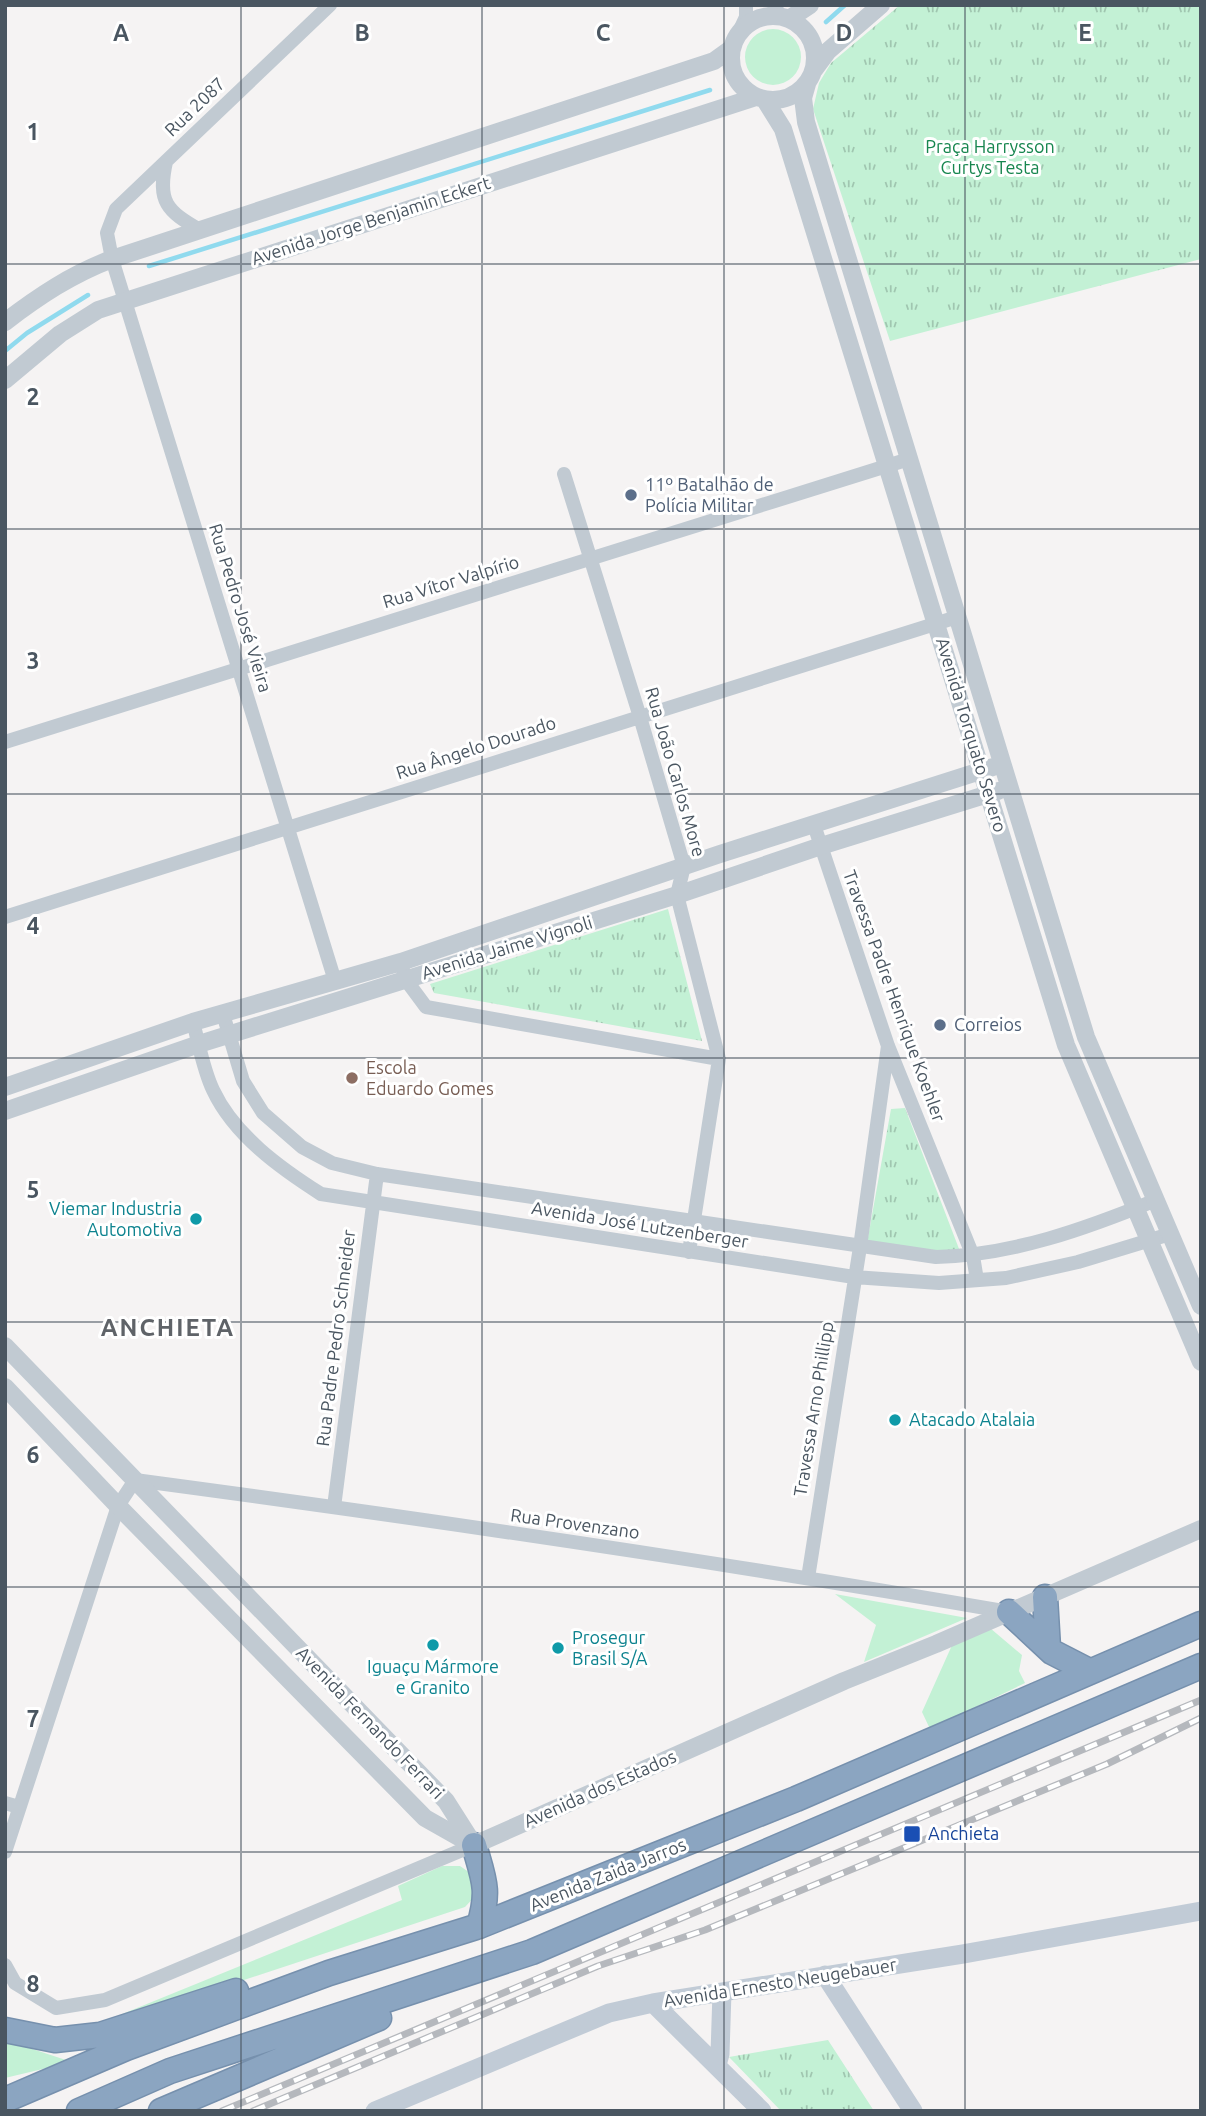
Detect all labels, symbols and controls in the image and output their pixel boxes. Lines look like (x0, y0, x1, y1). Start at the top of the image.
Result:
text: A (113, 20, 129, 45)
text: B (354, 20, 370, 45)
text: C (596, 20, 611, 45)
text: D (836, 20, 852, 45)
text: E (1078, 20, 1092, 45)
street label: Rua 2087 (160, 73, 228, 140)
text: 1 (27, 119, 39, 144)
park label: Praça Harrysson Curtys Testa (925, 136, 1055, 177)
street label: Avenida Jorge Benjamin Eckert (249, 172, 493, 268)
text: 2 (27, 384, 39, 409)
place label: 11º Batalhão de Polícia Militar (645, 474, 774, 515)
marker: 11º Batalhão de Polícia Militar (623, 487, 639, 503)
street label: Rua Pedro José Vieira (206, 521, 276, 694)
street label: Rua Vítor Valpírio (380, 551, 521, 611)
street label: Avenida Torquato Severo (933, 635, 1011, 834)
text: 3 (27, 648, 39, 673)
street label: Rua João Carlos More (642, 685, 710, 859)
street label: Rua Ângelo Dourado (393, 711, 558, 782)
street label: Travessa Padre Henrique Koehler (840, 867, 950, 1124)
street label: Avenida Jaime Vignoli (419, 912, 594, 983)
text: 4 (27, 913, 40, 938)
place label: Correios (954, 1014, 1022, 1034)
marker: Correios (932, 1017, 948, 1033)
place label: Escola Eduardo Gomes (366, 1057, 494, 1098)
marker: Escola Eduardo Gomes (344, 1070, 360, 1086)
text: 5 (27, 1177, 39, 1202)
street label: Avenida José Lutzenberger (530, 1197, 750, 1251)
place label: Viemar Industria Automotiva (49, 1198, 182, 1239)
marker: Viemar Industria Automotiva (188, 1211, 204, 1227)
street label: Rua Padre Pedro Schneider (312, 1228, 358, 1447)
district label: ANCHIETA (101, 1314, 235, 1341)
street label: Travessa Arno Phillipp (789, 1320, 837, 1498)
place label: Atacado Atalaia (909, 1409, 1035, 1429)
marker: Atacado Atalaia (887, 1412, 903, 1428)
text: 6 (27, 1442, 40, 1467)
street label: Rua Provenzano (509, 1504, 641, 1542)
place label: Prosegur Brasil S/A (572, 1627, 648, 1668)
marker: Iguaçu Mármore e Granito (425, 1637, 441, 1653)
marker: Prosegur Brasil S/A (550, 1640, 566, 1656)
street label: Avenida Fernando Ferrari (293, 1642, 449, 1802)
place label: Iguaçu Mármore e Granito (367, 1656, 499, 1697)
text: 7 (27, 1706, 39, 1731)
street label: Avenida dos Estados (520, 1745, 679, 1831)
place label: Anchieta (928, 1823, 999, 1843)
marker: Anchieta (902, 1824, 922, 1844)
street label: Avenida Zaida Jarros (527, 1834, 689, 1915)
street label: Avenida Ernesto Neugebauer (662, 1954, 898, 2010)
text: 8 (27, 1971, 39, 1996)

